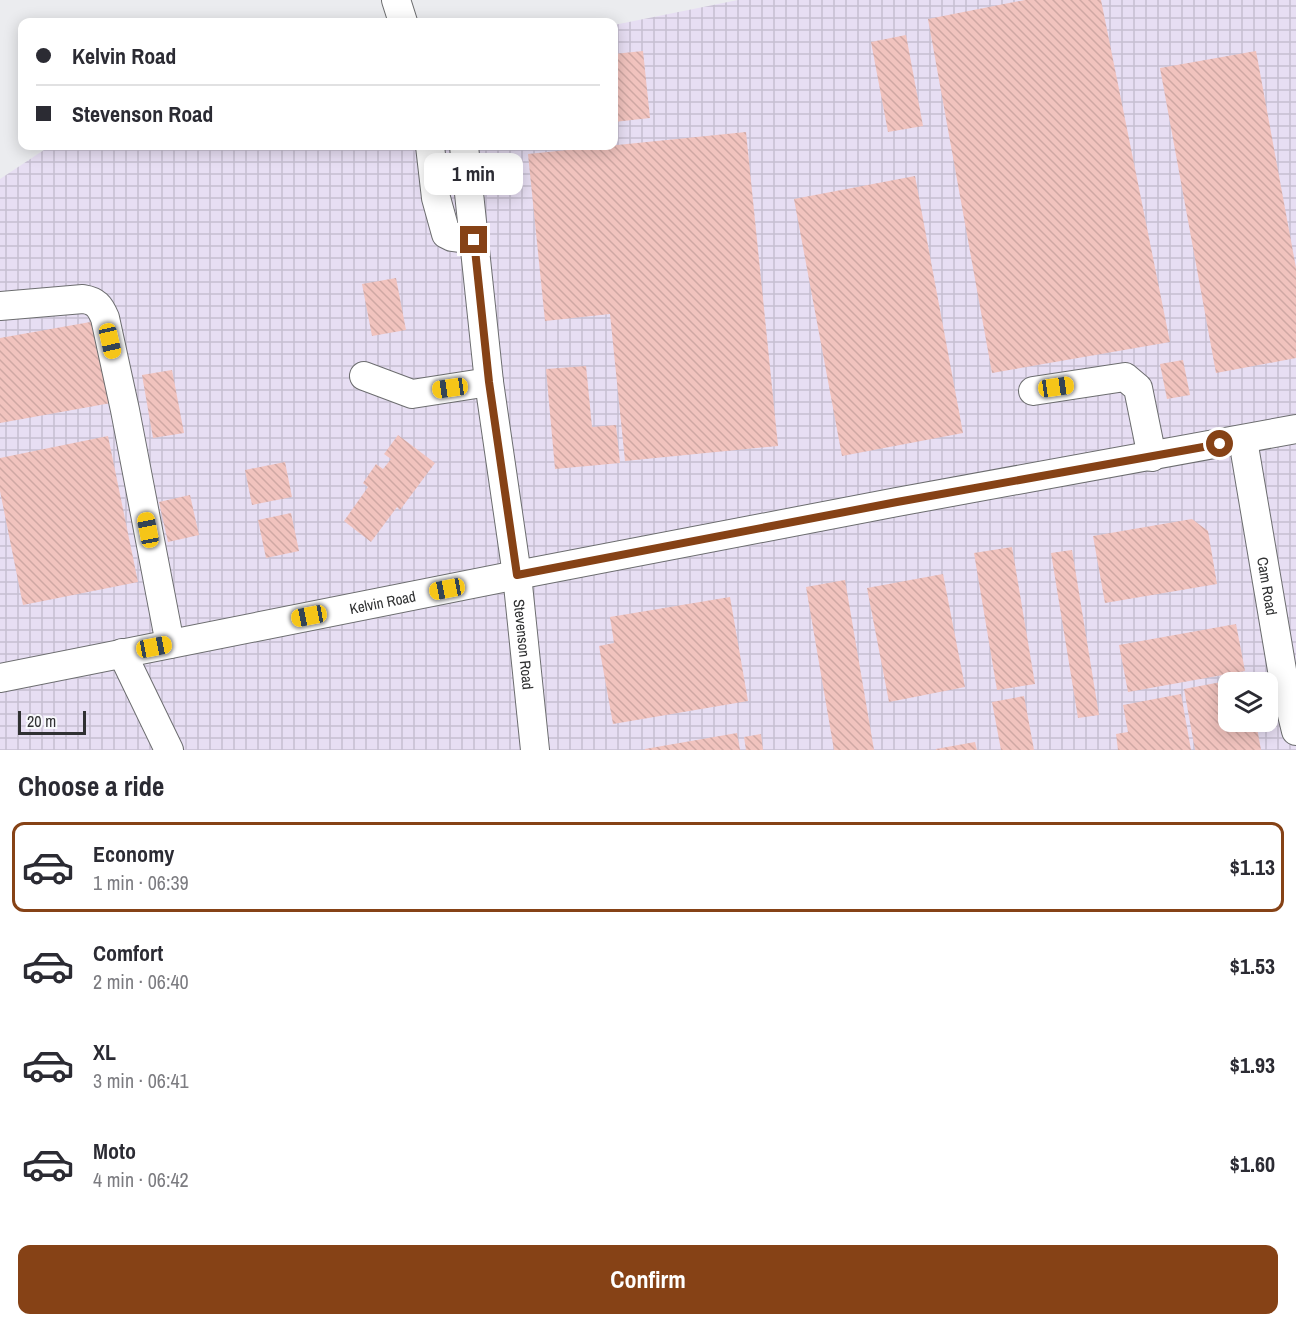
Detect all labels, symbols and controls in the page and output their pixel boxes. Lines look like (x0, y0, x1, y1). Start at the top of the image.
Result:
text: Kelvin Road (72, 41, 176, 71)
text: Stevenson Road (72, 99, 213, 129)
callout: 1 min (424, 153, 524, 195)
text: 1 min (452, 160, 495, 187)
route end (460, 226, 487, 253)
car (97, 321, 123, 361)
car (1037, 376, 1075, 398)
car (431, 377, 469, 399)
route start (1206, 430, 1233, 457)
car (136, 511, 160, 549)
street label: Cam Road (1252, 555, 1283, 617)
car (428, 577, 466, 601)
street label: Kelvin Road (348, 585, 417, 619)
street label: Stevenson Road (509, 598, 539, 691)
car (290, 604, 328, 628)
car (135, 635, 173, 659)
map controls (1218, 672, 1278, 732)
button: layers (1218, 672, 1278, 732)
scale bar (18, 708, 86, 736)
text: 20 m (27, 710, 56, 732)
text: Choose a ride (18, 768, 164, 804)
text: Economy (93, 839, 174, 869)
icon: car (21, 840, 75, 894)
text: $1.13 (1230, 852, 1275, 882)
text: 1 min · 06:39 (93, 869, 189, 896)
text: Comfort (93, 938, 163, 968)
icon: car (21, 939, 75, 993)
text: $1.53 (1230, 951, 1275, 981)
text: 2 min · 06:40 (93, 968, 189, 995)
text: XL (93, 1037, 116, 1067)
icon: car (21, 1038, 75, 1092)
text: $1.93 (1230, 1050, 1275, 1080)
text: 3 min · 06:41 (93, 1067, 189, 1094)
text: Moto (93, 1136, 136, 1166)
icon: car (21, 1137, 75, 1191)
text: $1.60 (1230, 1149, 1275, 1179)
text: 4 min · 06:42 (93, 1166, 189, 1193)
button: Confirm (18, 1245, 1278, 1314)

